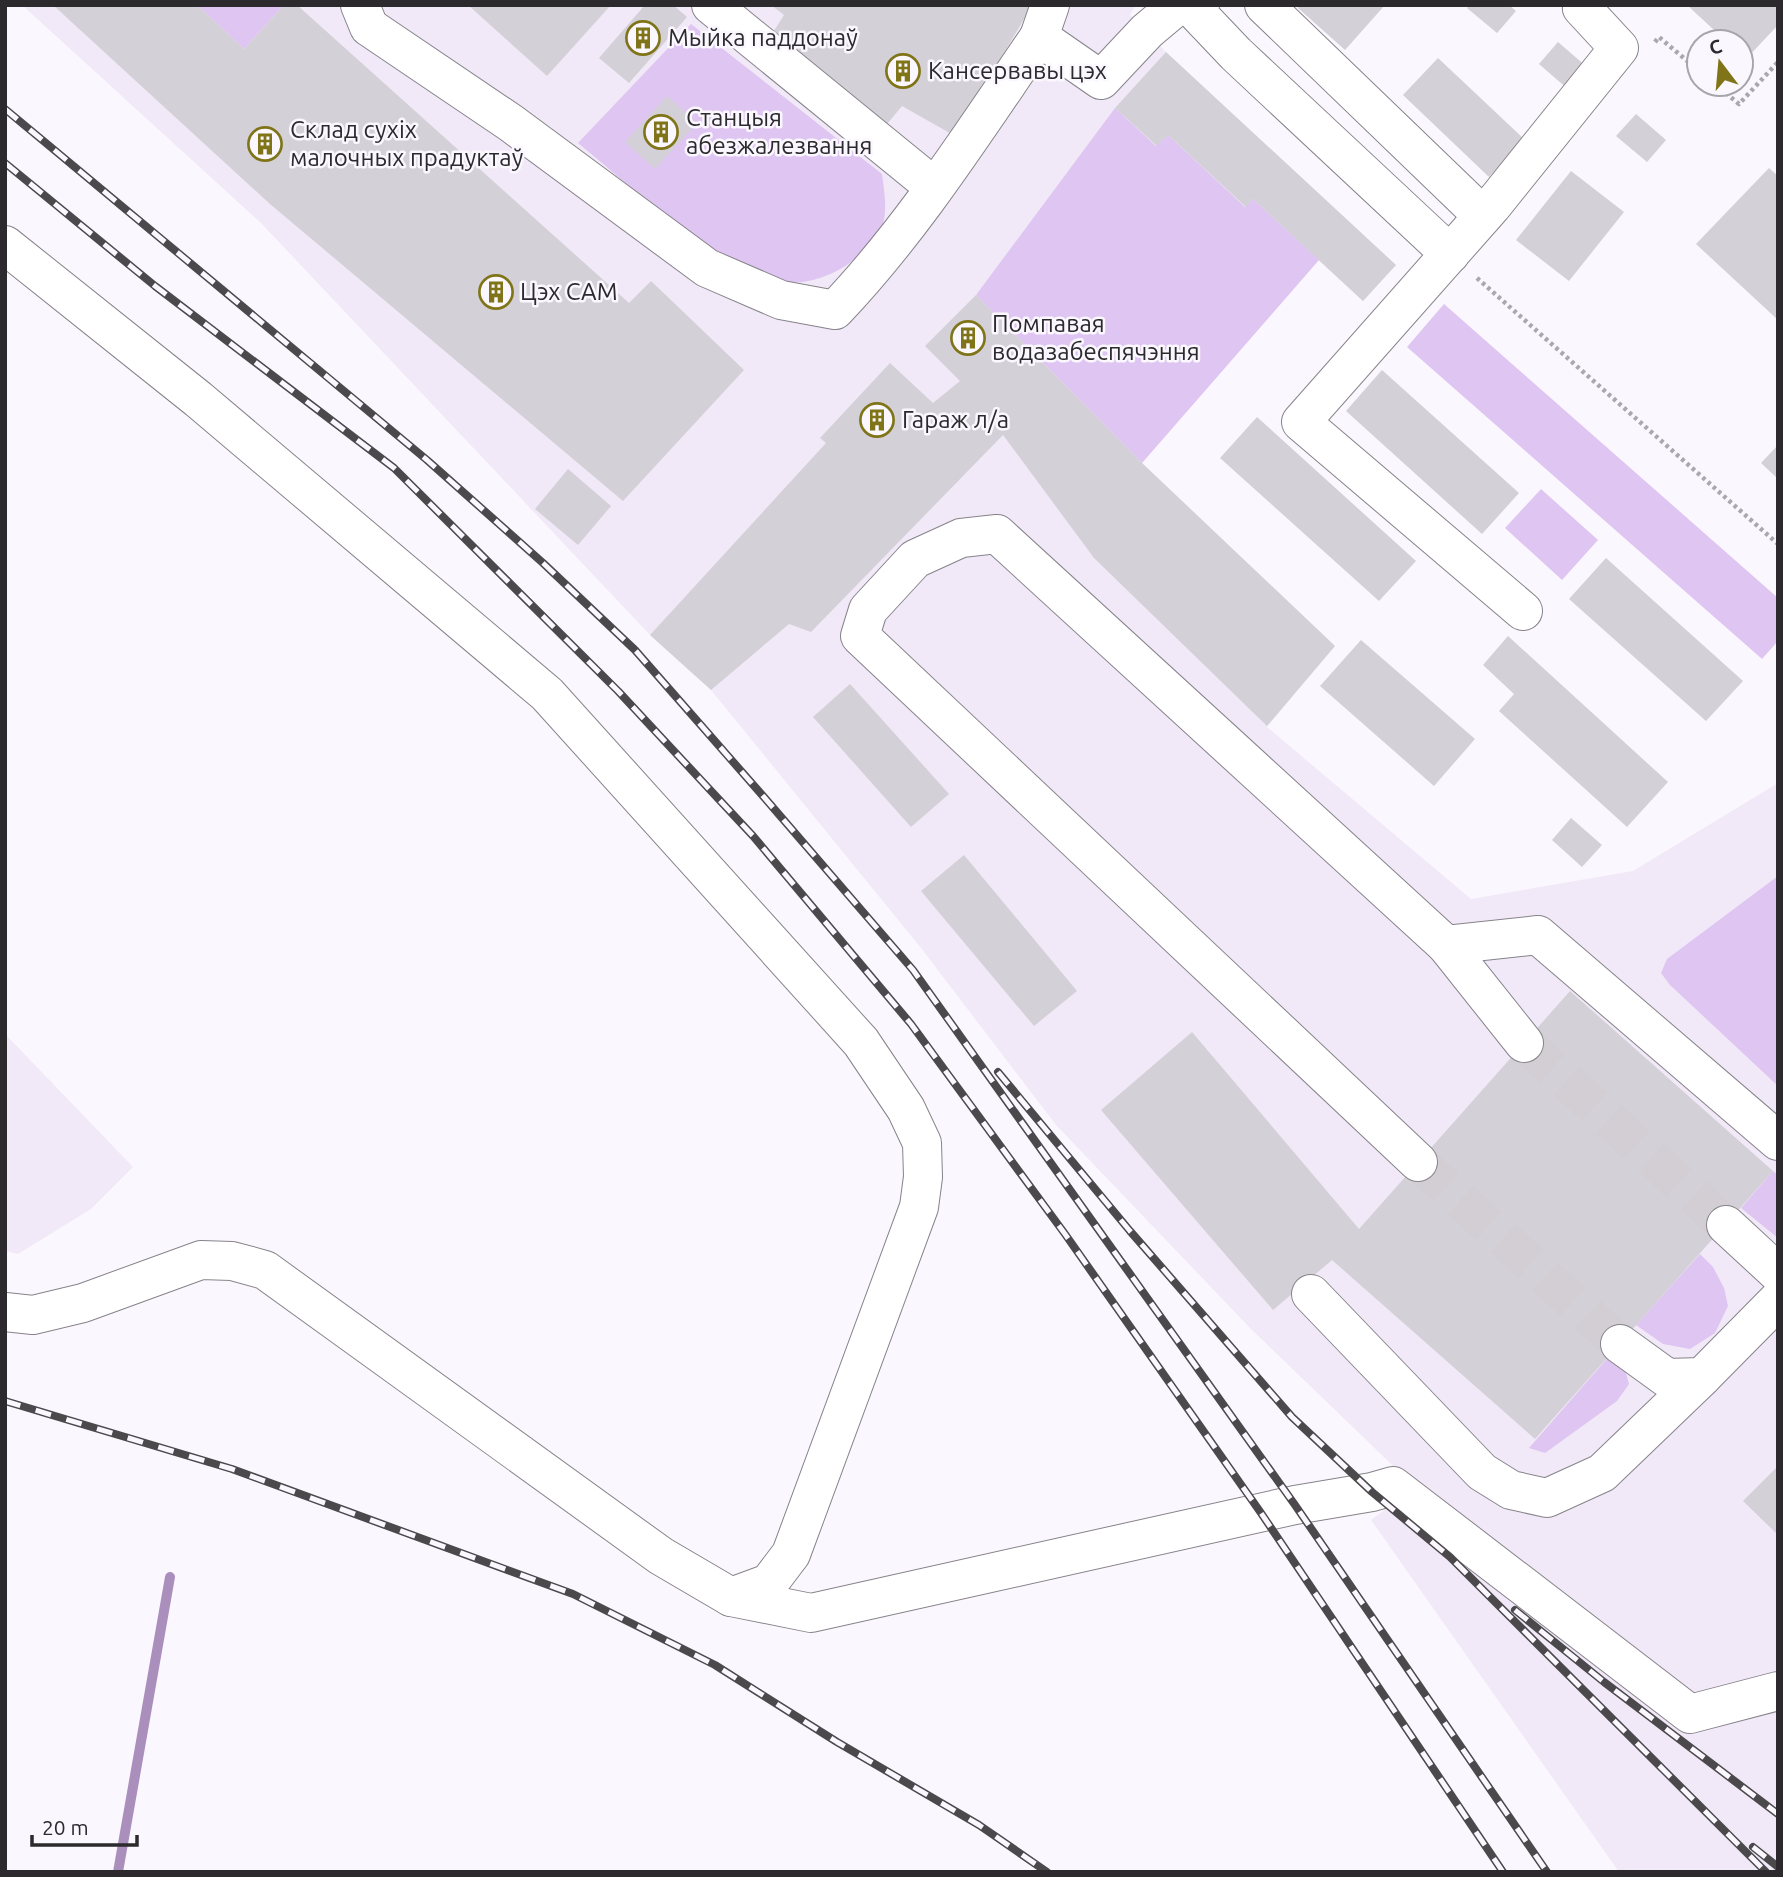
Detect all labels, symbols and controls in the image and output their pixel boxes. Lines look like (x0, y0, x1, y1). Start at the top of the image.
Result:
building icon: Мыйка паддонаў (624, 19, 662, 57)
place label: Мыйка паддонаў (668, 24, 858, 51)
north arrow (1685, 28, 1755, 98)
text: С (1706, 34, 1724, 59)
building icon: Кансервавы цэх (884, 52, 922, 90)
place label: Кансервавы цэх (928, 57, 1107, 84)
place label: Станцыя абезжалезвання (686, 104, 873, 159)
building icon: Станцыя абезжалезвання (642, 113, 680, 151)
place label: Склад сухіх малочных прадуктаў (290, 116, 524, 171)
building icon: Склад сухіх малочных прадуктаў (246, 125, 284, 163)
building icon: Цэх САМ (477, 273, 515, 311)
place label: Цэх САМ (520, 278, 618, 305)
place label: Помпавая водазабеспячэння (992, 310, 1200, 365)
building icon: Помпавая водазабеспячэння (949, 319, 987, 357)
building icon: Гараж л/а (858, 401, 896, 439)
place label: Гараж л/а (902, 406, 1009, 433)
scale bar (32, 1804, 136, 1848)
text: 20 m (42, 1815, 89, 1839)

